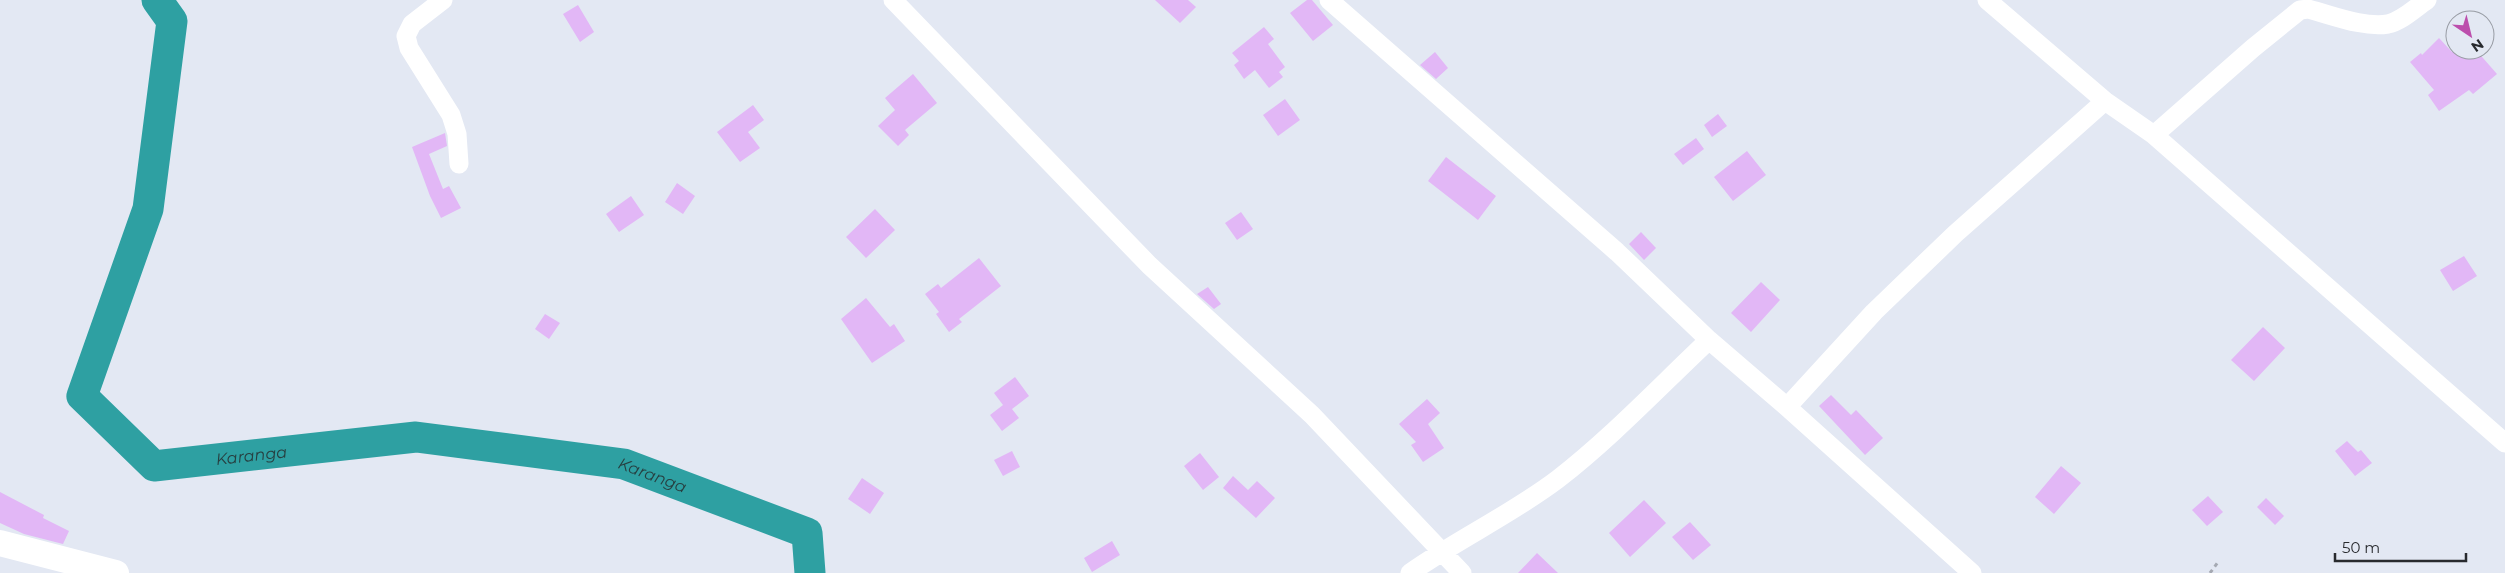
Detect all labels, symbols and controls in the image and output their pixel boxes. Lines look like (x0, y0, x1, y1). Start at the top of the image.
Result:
north arrow (2445, 10, 2495, 60)
text: N (2468, 35, 2487, 56)
water label: Karanga (215, 442, 288, 469)
water label: Karanga (616, 454, 689, 497)
scale bar (2335, 530, 2466, 562)
text: 50 m (2342, 538, 2380, 557)

